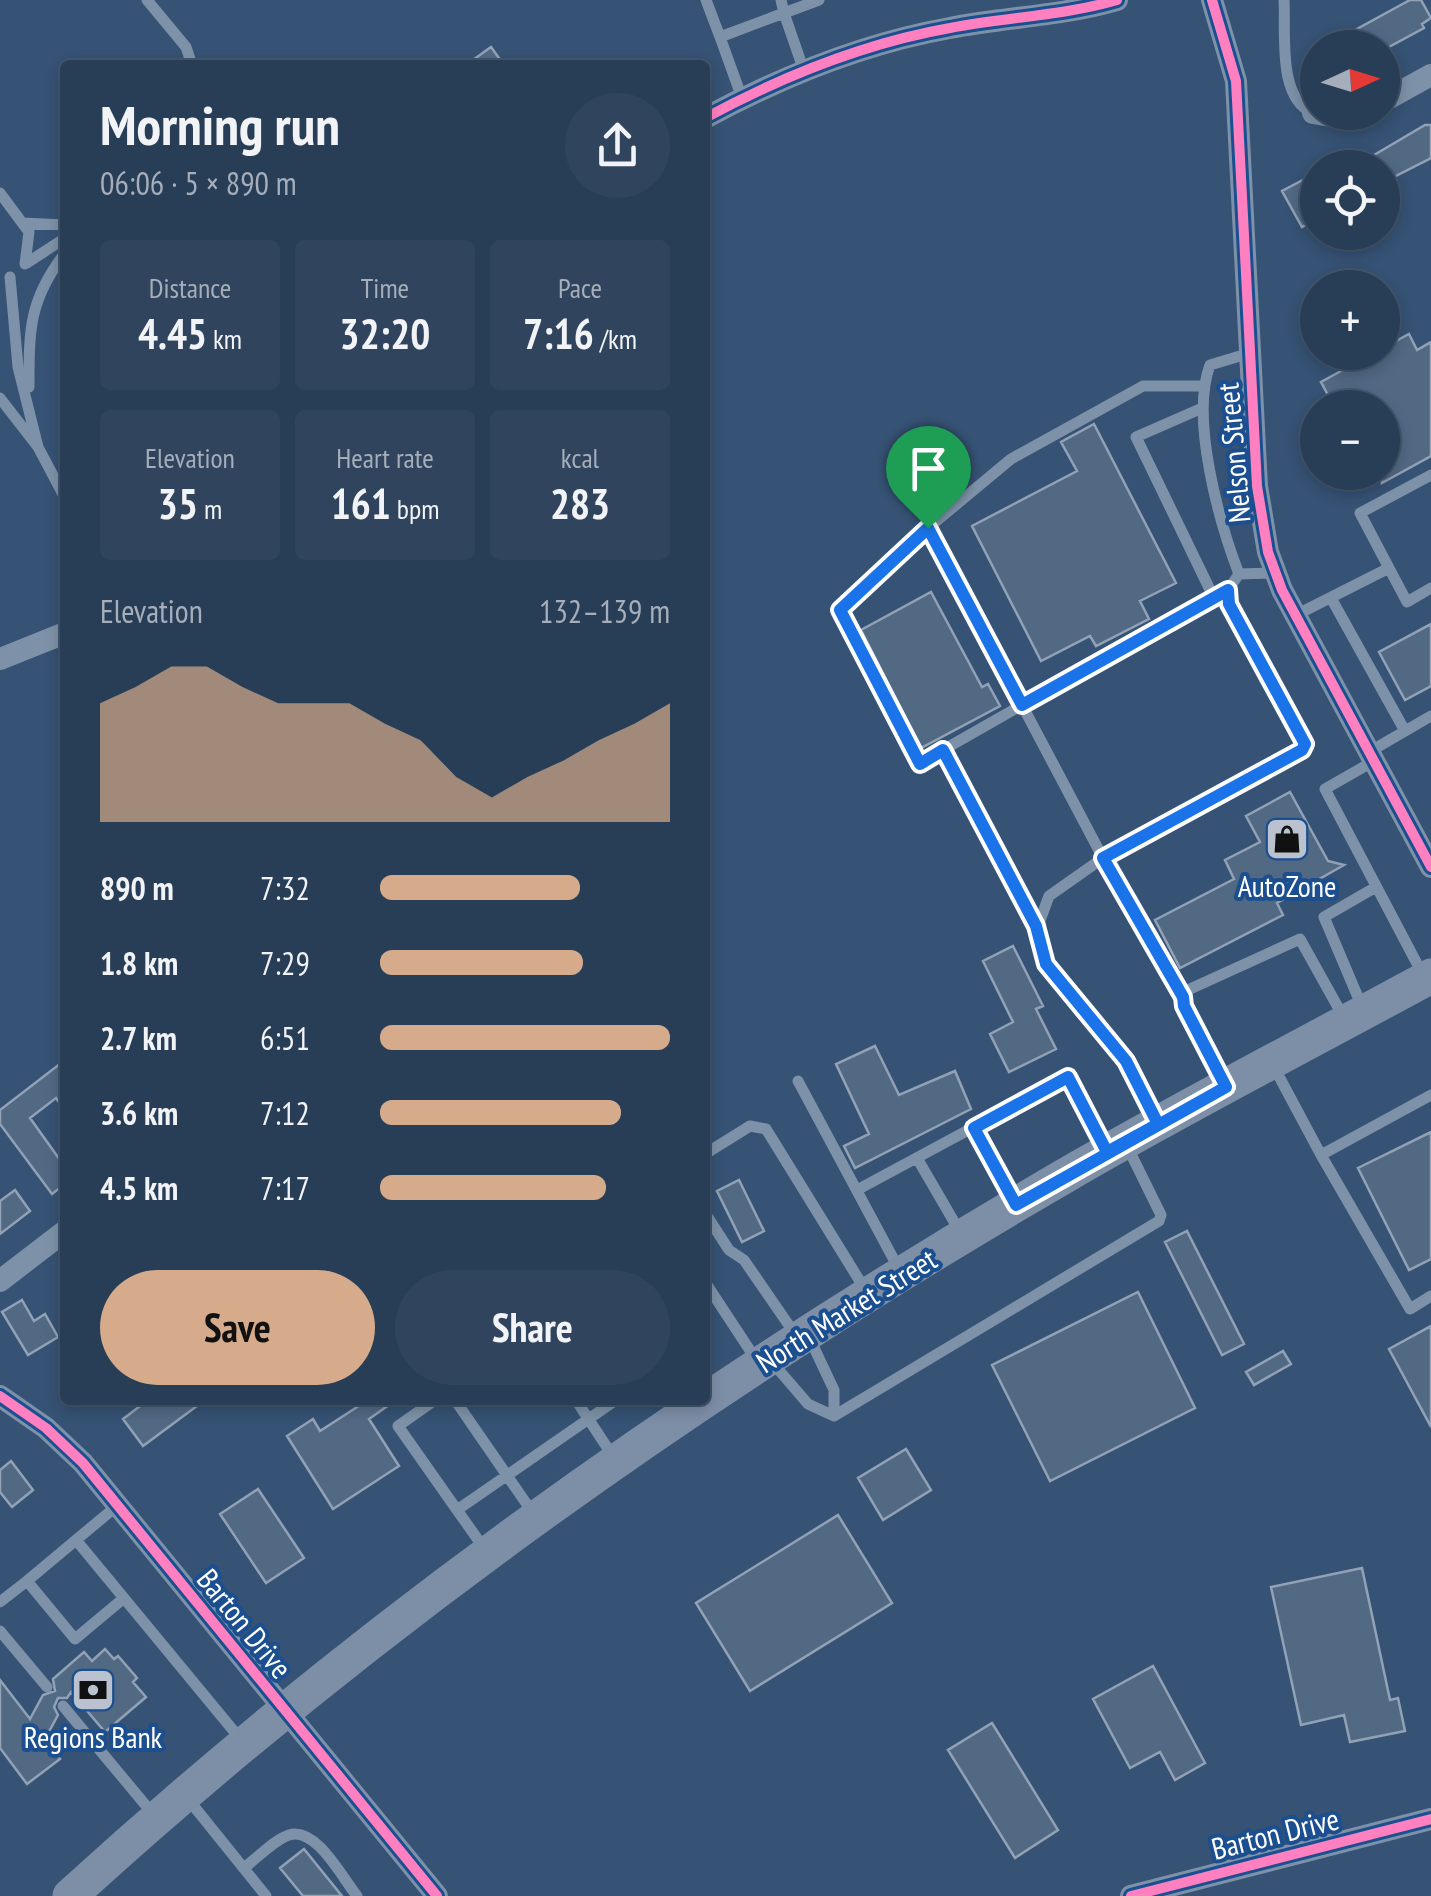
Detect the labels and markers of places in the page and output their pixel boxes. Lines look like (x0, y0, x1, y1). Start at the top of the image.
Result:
pin (886, 426, 971, 529)
shop icon: AutoZone (1264, 816, 1310, 862)
place label: AutoZone (1238, 866, 1336, 905)
bank icon: Regions Bank (70, 1667, 116, 1713)
place label: Regions Bank (24, 1717, 163, 1756)

